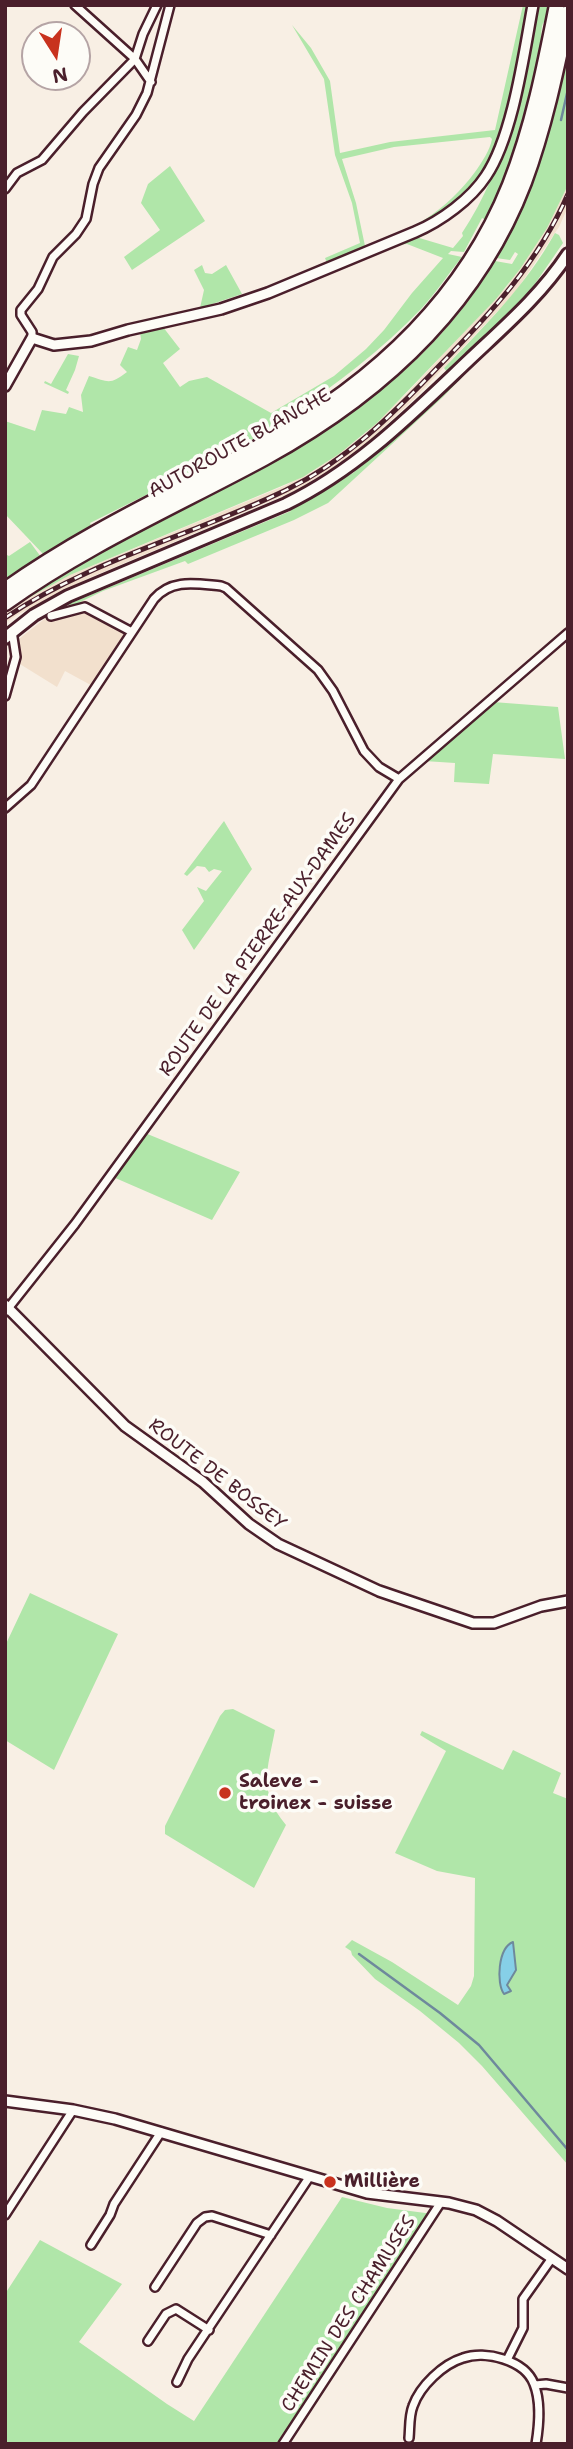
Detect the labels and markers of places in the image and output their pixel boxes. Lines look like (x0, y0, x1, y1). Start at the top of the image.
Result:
place label: Saleve - troinex - suisse (239, 1771, 393, 1815)
marker: Saleve - troinex - suisse (217, 1785, 233, 1801)
place label: Millière (344, 2171, 420, 2193)
marker: Millière (322, 2174, 338, 2190)

